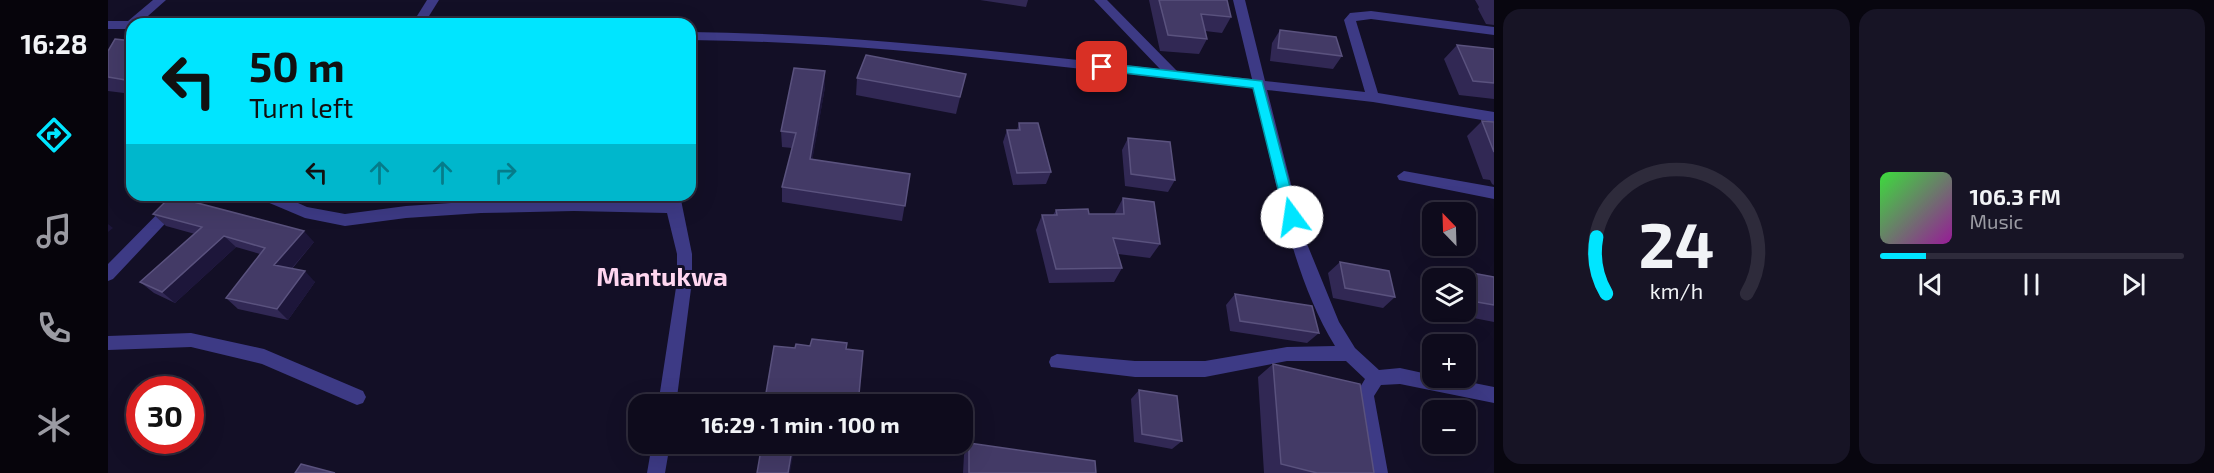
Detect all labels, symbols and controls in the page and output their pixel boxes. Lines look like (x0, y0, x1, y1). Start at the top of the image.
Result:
text: 16:28 (20, 27, 88, 59)
text: 50 m (249, 40, 345, 90)
pin (1076, 41, 1127, 92)
icon: left (150, 42, 228, 120)
icon: arrive (1085, 50, 1118, 83)
text: Turn left (249, 91, 353, 123)
icon: directions (33, 114, 75, 156)
icon: left (300, 156, 333, 189)
icon: ahead (363, 156, 396, 189)
icon: ahead (426, 156, 459, 189)
icon: right (489, 156, 522, 189)
text: 106.3 FM (1970, 183, 2061, 209)
position arrow (1260, 185, 1324, 249)
north arrow (1422, 202, 1476, 256)
map controls (1422, 202, 1476, 454)
text: 24 (1638, 206, 1714, 281)
text: Music (1970, 209, 2023, 233)
icon: music (33, 210, 75, 252)
district label: Mantukwa (596, 260, 728, 291)
button: layers (1422, 268, 1476, 322)
icon: previous (1914, 268, 1947, 301)
icon: pause (2015, 268, 2048, 301)
icon: next (2117, 268, 2150, 301)
text: km/h (1650, 278, 1703, 303)
icon: phone (33, 307, 75, 349)
button: + (1422, 334, 1476, 388)
speed limit sign: 30 (126, 376, 204, 454)
button: − (1422, 400, 1476, 454)
icon: climate (33, 404, 75, 446)
text: 16:29 · 1 min · 100 m (701, 411, 900, 437)

